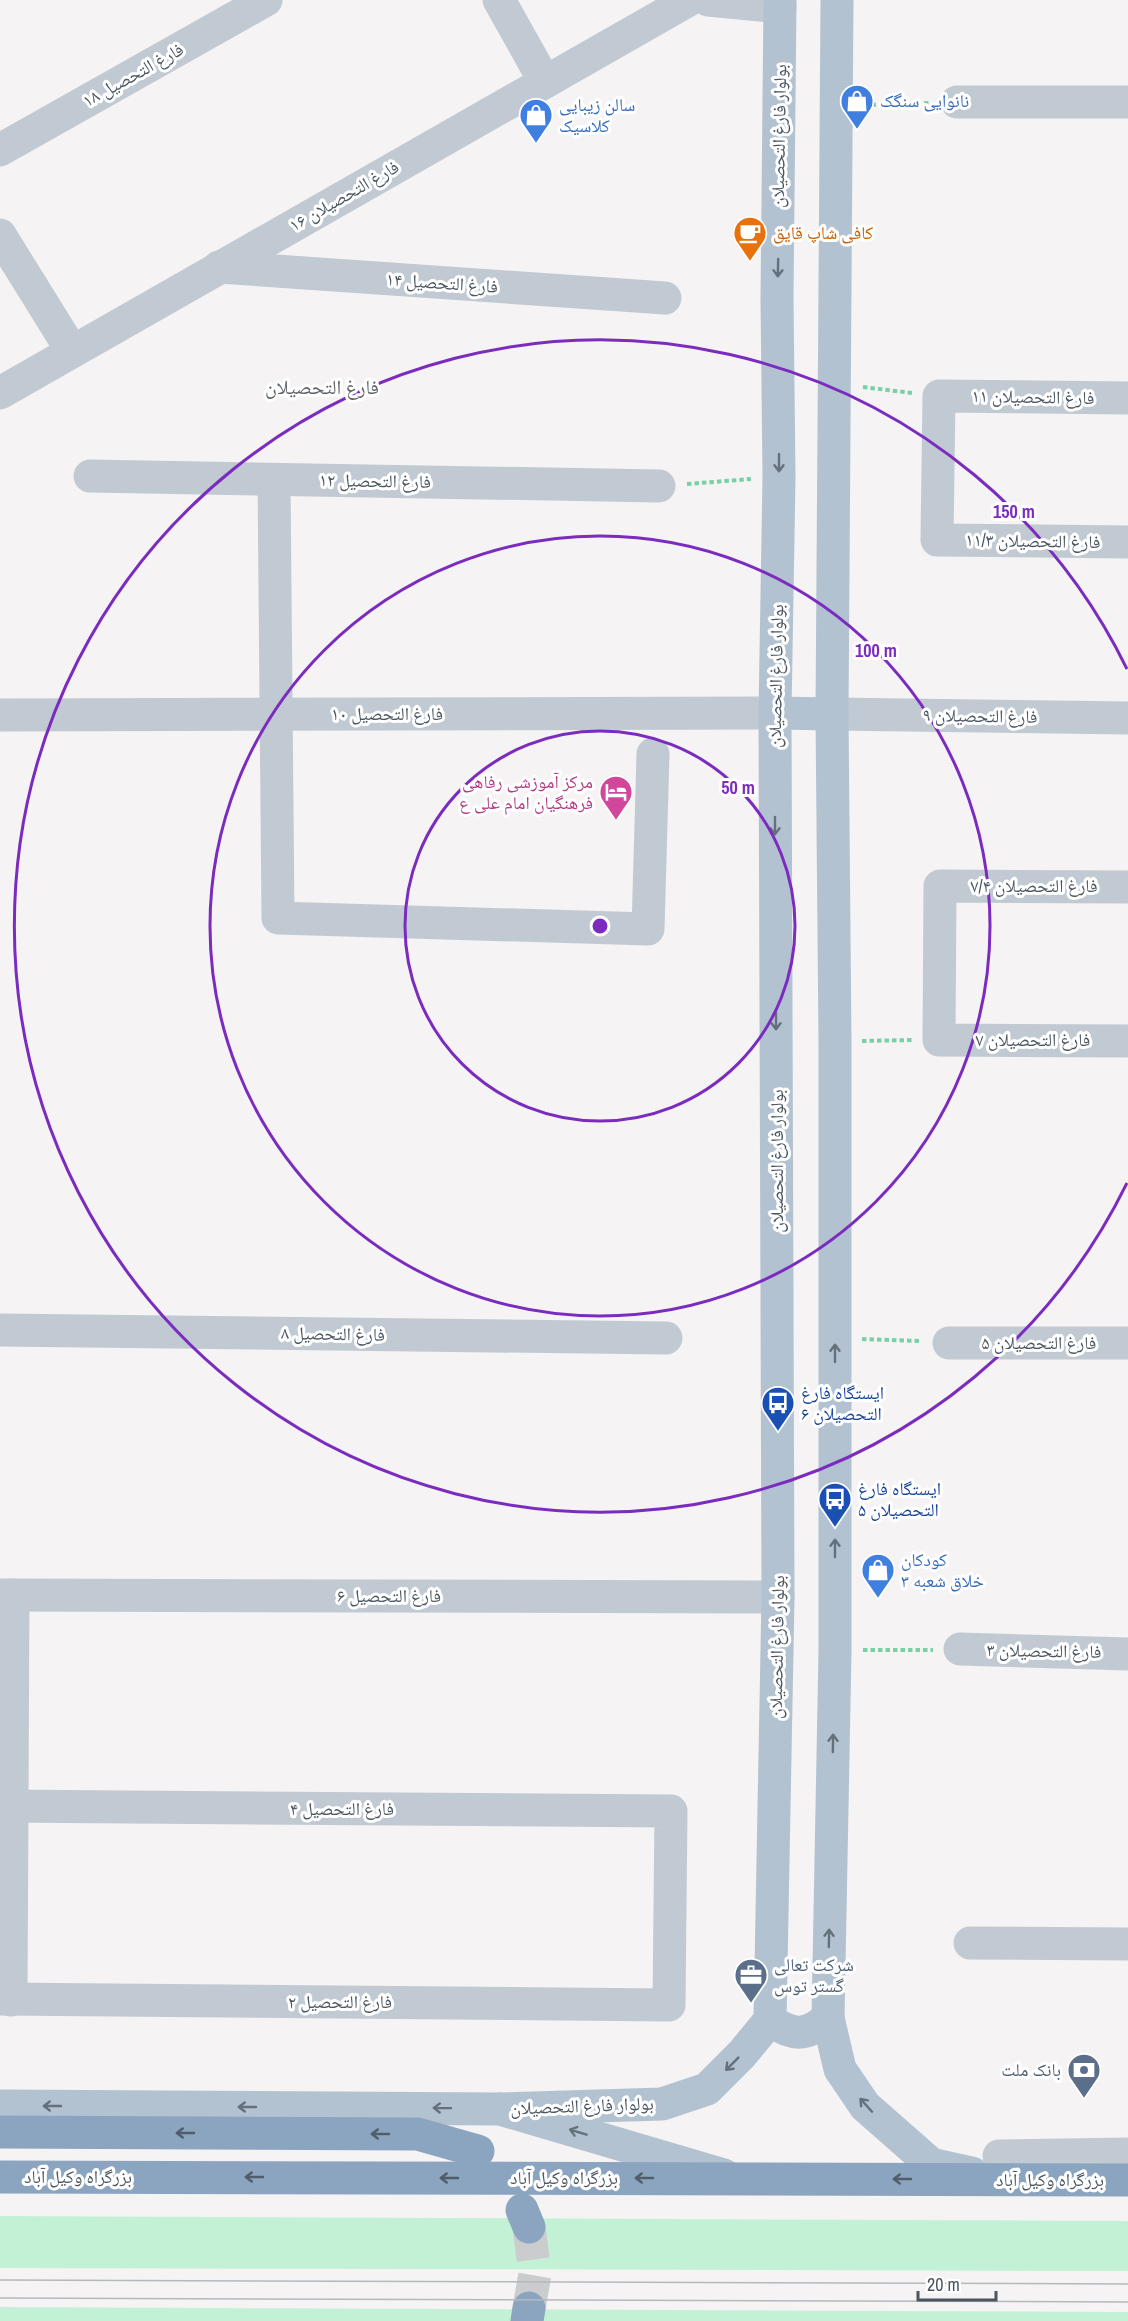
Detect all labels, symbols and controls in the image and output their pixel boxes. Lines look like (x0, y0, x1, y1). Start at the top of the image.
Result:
street label: فارغ التحصیل ۱۸ (78, 36, 188, 113)
street label: بولوار فارغ التحصیلان (765, 64, 792, 208)
shop icon: نانوایی سنگک (839, 83, 875, 130)
place label: نانوایی سنگک (880, 88, 969, 113)
place label: سالن زیبایی کلاسیک (559, 92, 635, 138)
shop icon: سالن زیبایی کلاسیک (518, 97, 554, 144)
street label: فارغ التحصیلان ۱۶ (284, 154, 403, 237)
cafe icon: کافی شاپ قایق (732, 215, 768, 262)
place label: کافی شاپ قایق (773, 220, 874, 245)
one-way arrow (772, 258, 784, 278)
street label: فارغ التحصیل ۱۴ (385, 266, 499, 299)
district label: فارغ التحصیلان (265, 373, 379, 400)
street label: فارغ التحصیلان ۱۱ (971, 383, 1095, 410)
one-way arrow (773, 453, 785, 473)
street label: فارغ التحصیل ۱۲ (319, 467, 431, 494)
text: 150 m (993, 499, 1035, 524)
street label: فارغ التحصیلان ۱۱/۳ (965, 527, 1101, 554)
street label: بولوار فارغ التحصیلان (762, 604, 789, 748)
text: 100 m (855, 638, 897, 663)
street label: فارغ التحصیل ۱۰ (331, 701, 443, 726)
street label: فارغ التحصیلان ۹ (922, 702, 1038, 729)
place label: مرکز آموزشی رفاهی فرهنگیان امام علی ع (459, 769, 593, 815)
hotel icon: مرکز آموزشی رفاهی فرهنگیان امام علی ع (598, 774, 634, 821)
text: 50 m (721, 775, 755, 800)
one-way arrow (770, 816, 781, 836)
street label: فارغ التحصیلان ۷/۴ (970, 873, 1098, 898)
centre of rings (590, 916, 610, 936)
one-way arrow (770, 1011, 782, 1031)
street label: فارغ التحصیلان ۷ (976, 1027, 1090, 1052)
street label: بولوار فارغ التحصیلان (764, 1089, 789, 1233)
street label: فارغ التحصیل ۸ (281, 1320, 385, 1347)
street label: فارغ التحصیلان ۵ (982, 1330, 1096, 1355)
one-way arrow (829, 1344, 841, 1364)
place label: ایستگاه فارغ التحصیلان ۶ (801, 1380, 884, 1426)
bus stop icon: ایستگاه فارغ التحصیلان ۶ (760, 1385, 796, 1432)
place label: ایستگاه فارغ التحصیلان ۵ (858, 1476, 941, 1522)
bus stop icon: ایستگاه فارغ التحصیلان ۵ (817, 1481, 853, 1528)
one-way arrow (829, 1539, 841, 1559)
place label: کودکان خلاق شعبه ۳ (901, 1547, 984, 1593)
shop icon: کودکان خلاق شعبه ۳ (860, 1552, 896, 1599)
street label: بولوار فارغ التحصیلان (763, 1575, 790, 1719)
street label: فارغ التحصیل ۶ (337, 1583, 441, 1608)
street label: فارغ التحصیلان ۳ (986, 1637, 1102, 1664)
one-way arrow (827, 1734, 839, 1754)
street label: فارغ التحصیل ۴ (290, 1796, 394, 1821)
one-way arrow (823, 1929, 835, 1949)
place label: شرکت تعالی گستر توس (774, 1952, 854, 1998)
office icon: شرکت تعالی گستر توس (733, 1957, 769, 2004)
street label: فارغ التحصیل ۲ (288, 1989, 392, 2014)
bank icon: بانک ملت (1066, 2052, 1102, 2099)
one-way arrow (725, 2057, 740, 2072)
place label: بانک ملت (1001, 2057, 1061, 2082)
street label: بولوار فارغ التحصیلان (510, 2091, 654, 2120)
one-way arrow (859, 2098, 873, 2113)
one-way arrow (42, 2100, 62, 2112)
one-way arrow (237, 2101, 257, 2113)
one-way arrow (432, 2102, 452, 2114)
one-way arrow (569, 2126, 588, 2137)
one-way arrow (175, 2127, 195, 2139)
one-way arrow (370, 2128, 390, 2140)
street label: بزرگراه وکیل آباد (24, 2164, 132, 2189)
street label: بزرگراه وکیل آباد (510, 2165, 618, 2190)
street label: بزرگراه وکیل آباد (996, 2167, 1104, 2192)
one-way arrow (244, 2171, 264, 2183)
one-way arrow (439, 2172, 459, 2184)
one-way arrow (634, 2172, 654, 2184)
one-way arrow (892, 2173, 912, 2185)
scale bar (918, 2264, 996, 2302)
text: 20 m (927, 2272, 960, 2297)

